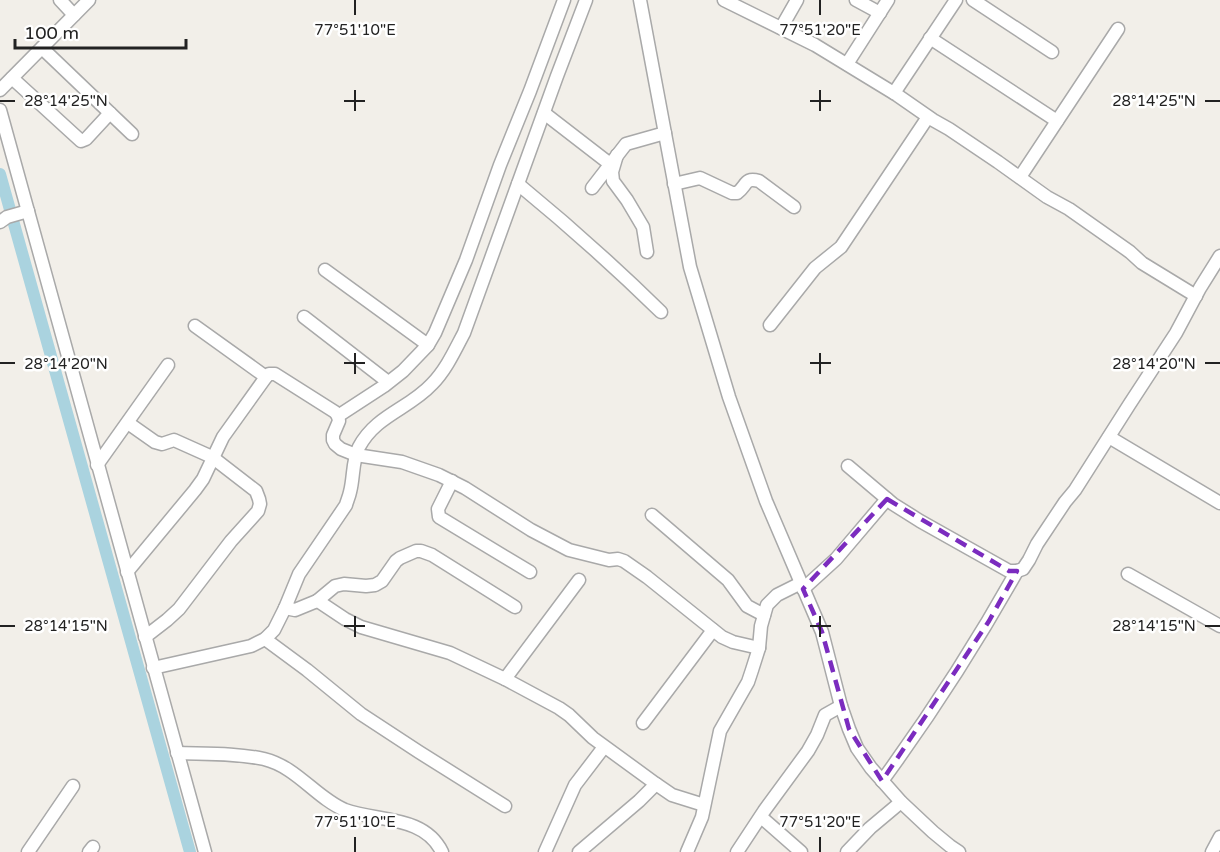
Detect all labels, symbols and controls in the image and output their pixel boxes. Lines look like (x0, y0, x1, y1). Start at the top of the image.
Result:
scale bar (15, 12, 186, 50)
text: 77°51'10"E (314, 21, 396, 39)
text: 77°51'20"E (779, 21, 861, 39)
text: 100 m (24, 22, 79, 44)
text: 28°14'25"N (24, 92, 108, 110)
text: 28°14'25"N (1112, 92, 1196, 110)
text: 28°14'20"N (24, 355, 108, 373)
text: 28°14'20"N (1112, 355, 1196, 373)
text: 28°14'15"N (24, 617, 108, 635)
text: 28°14'15"N (1112, 617, 1196, 635)
text: 77°51'10"E (314, 813, 396, 831)
text: 77°51'20"E (779, 813, 861, 831)

